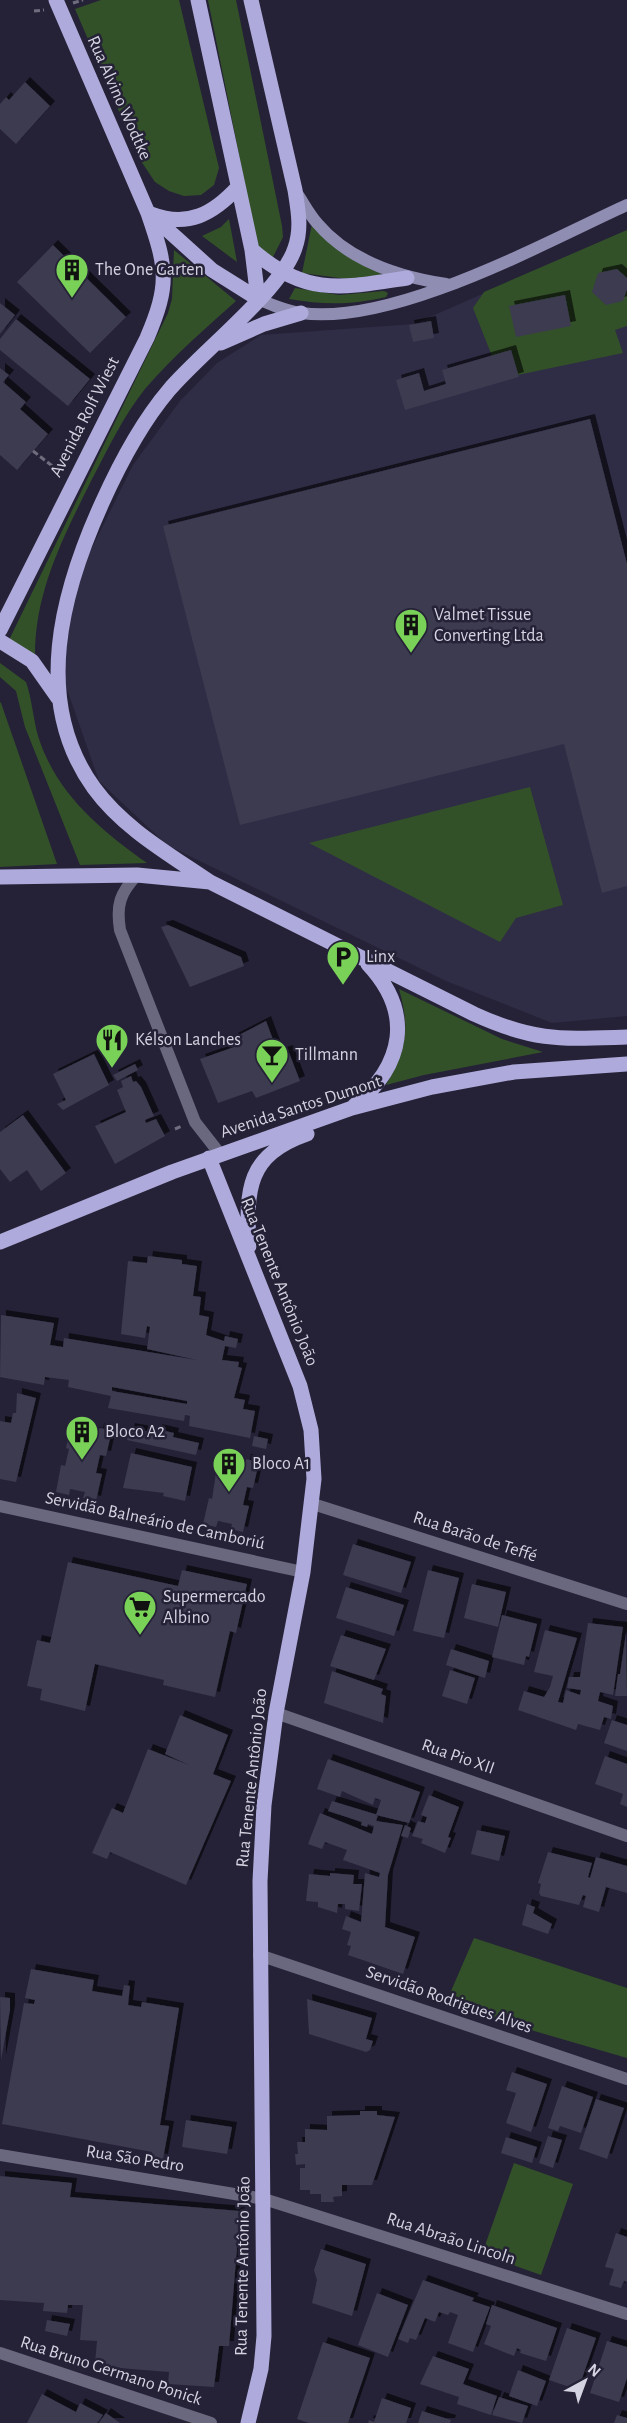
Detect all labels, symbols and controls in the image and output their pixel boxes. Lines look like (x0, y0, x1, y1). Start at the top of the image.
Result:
street label: Rua Alvino Wodtke (84, 33, 154, 163)
building icon: The One Garten (54, 252, 90, 299)
place label: The One Garten (95, 261, 204, 279)
street label: Avenida Rolf Wiest (47, 354, 123, 480)
place label: Valmet Tissue Converting Ltda (434, 606, 544, 645)
building icon: Valmet Tissue Converting Ltda (393, 607, 429, 654)
parking icon: Linx (325, 939, 361, 986)
place label: Linx (366, 948, 395, 966)
restaurant icon: Kélson Lanches (94, 1022, 130, 1069)
place label: Kélson Lanches (135, 1031, 241, 1049)
bar icon: Tillmann (254, 1037, 290, 1084)
place label: Tillmann (295, 1046, 358, 1064)
street label: Avenida Santos Dumont (218, 1072, 384, 1142)
street label: Rua Tenente Antônio João (237, 1195, 321, 1369)
building icon: Bloco A2 (64, 1414, 100, 1461)
place label: Bloco A2 (105, 1423, 165, 1441)
building icon: Bloco A1 (211, 1446, 247, 1493)
place label: Bloco A1 (252, 1455, 310, 1473)
street label: Servidão Balneário de Camboriú (44, 1489, 266, 1553)
street label: Rua Barão de Teffé (411, 1509, 539, 1565)
place label: Supermercado Albino (163, 1588, 266, 1627)
supermarket icon: Supermercado Albino (122, 1589, 158, 1636)
street label: Rua Tenente Antônio João (234, 1687, 270, 1868)
street label: Rua Pio XII (419, 1736, 497, 1778)
street label: Servidão Rodrigues Alves (364, 1963, 534, 2037)
street label: Rua São Pedro (85, 2142, 186, 2176)
street label: Rua Tenente Antônio João (232, 2176, 254, 2356)
street label: Rua Abraão Lincoln (384, 2210, 518, 2268)
street label: Rua Bruno Germano Ponick (18, 2333, 205, 2409)
north arrow (555, 2351, 615, 2411)
text: N (585, 2361, 604, 2380)

